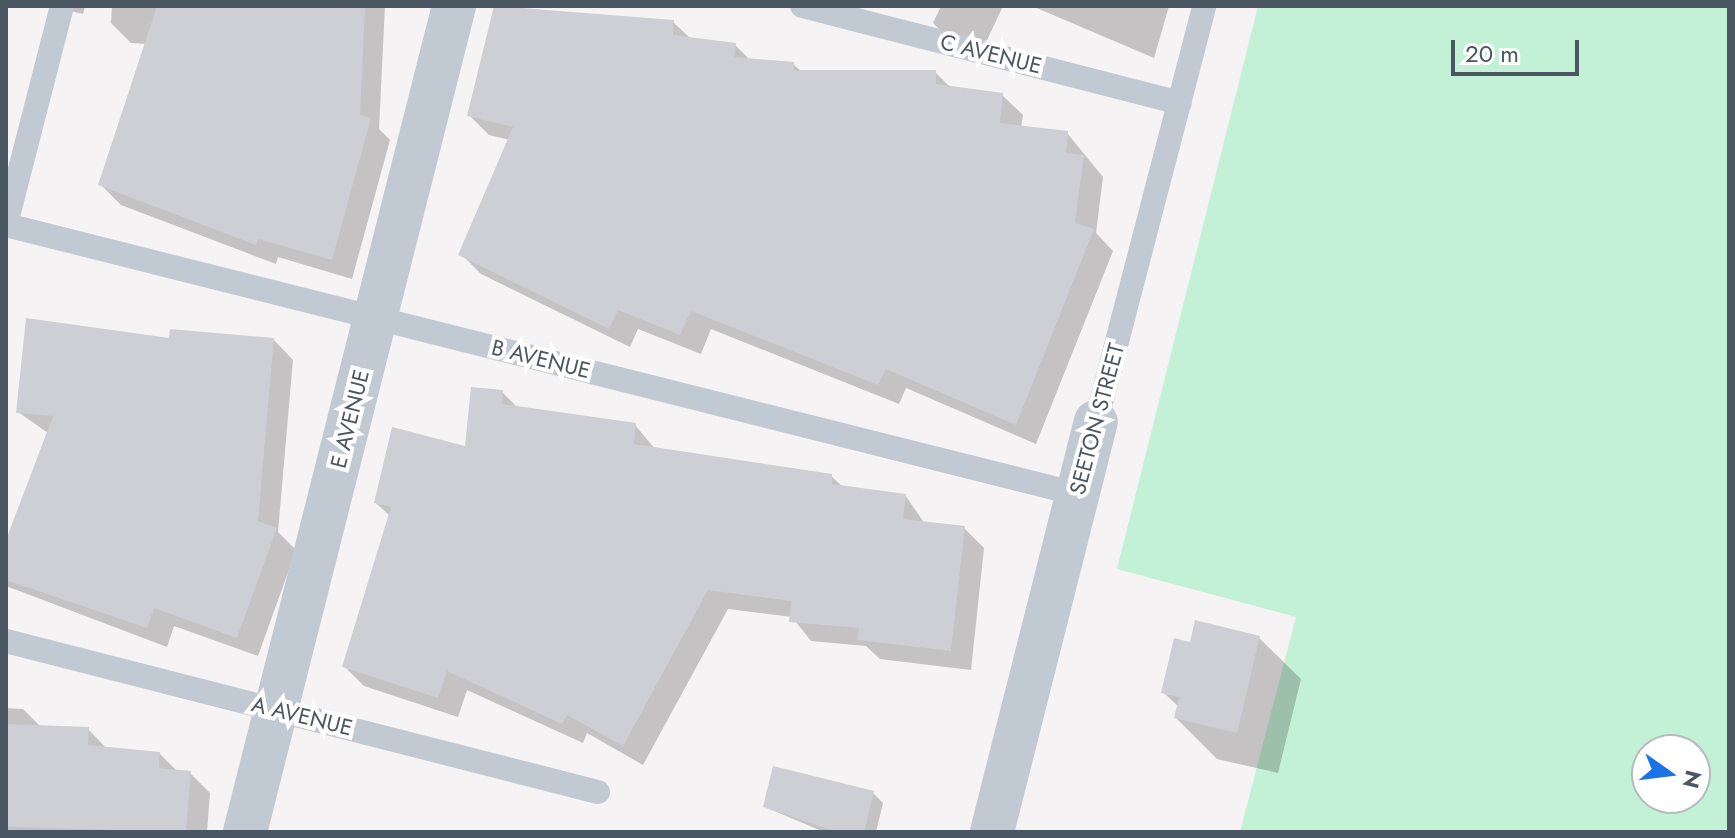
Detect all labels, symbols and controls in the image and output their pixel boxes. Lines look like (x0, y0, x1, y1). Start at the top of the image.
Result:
scale bar (1455, 24, 1583, 74)
street label: C AVENUE (938, 29, 1044, 79)
text: 20 m (1465, 36, 1519, 71)
street label: B AVENUE (489, 334, 593, 384)
street label: SEETON STREET (1064, 341, 1130, 497)
street label: E AVENUE (325, 367, 375, 471)
street label: A AVENUE (249, 691, 355, 741)
north arrow (1631, 734, 1711, 814)
text: N (1675, 767, 1710, 792)

